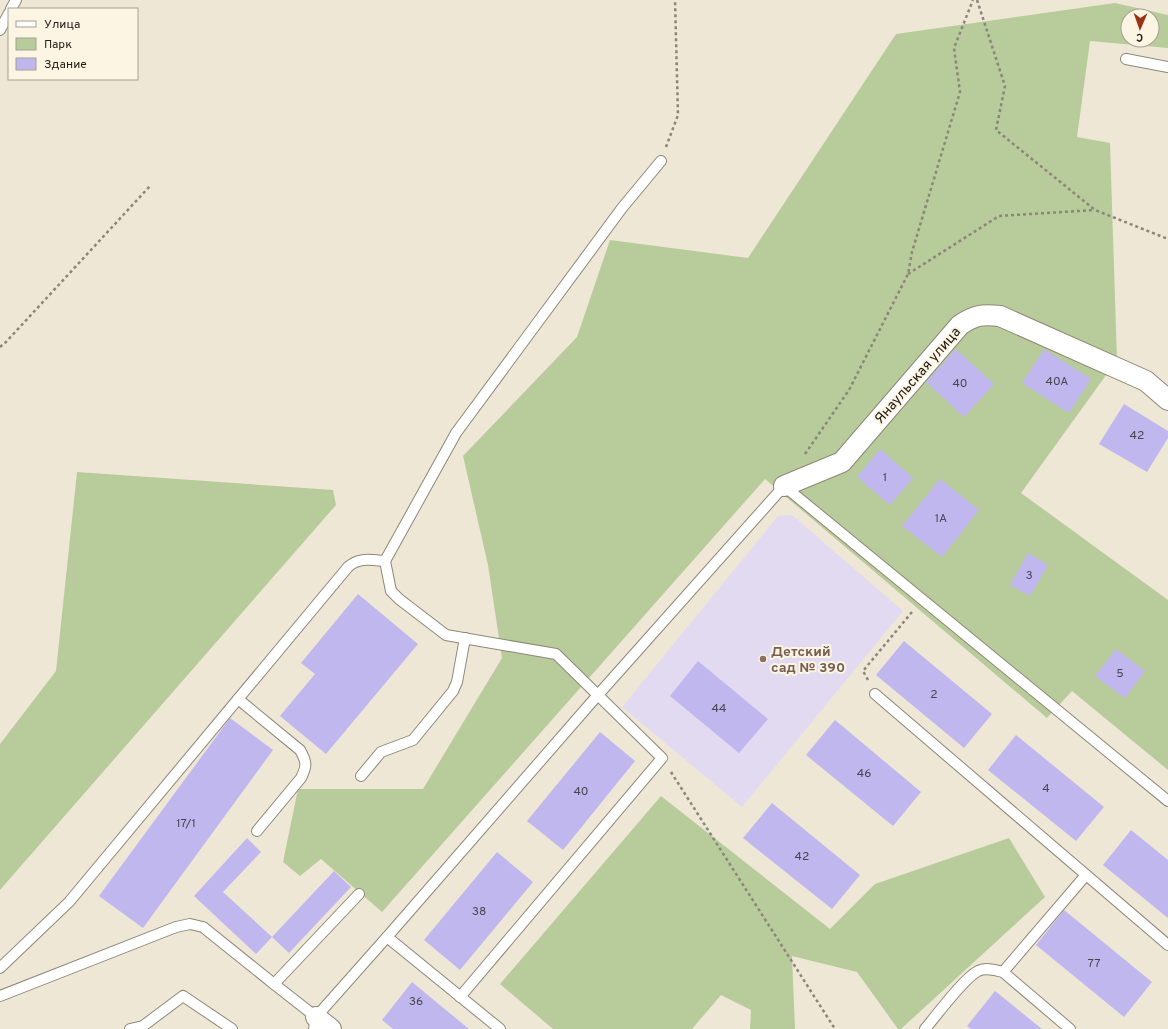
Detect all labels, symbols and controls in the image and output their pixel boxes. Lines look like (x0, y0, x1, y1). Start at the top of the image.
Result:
legend (8, 8, 138, 80)
north arrow (1120, 8, 1160, 48)
text: Улица (44, 17, 80, 33)
text: С (1136, 30, 1143, 44)
text: Парк (44, 37, 72, 53)
text: Здание (44, 57, 87, 73)
street label: Янаульская улица (871, 324, 965, 428)
house number: 40А (1046, 374, 1068, 390)
house number: 40 (952, 376, 968, 392)
house number: 42 (1130, 428, 1144, 444)
house number: 1 (883, 470, 887, 486)
house number: 1А (935, 511, 947, 527)
house number: 3 (1025, 568, 1033, 584)
place label: Детский сад № 390 (771, 644, 845, 677)
marker: Детский сад № 390 (758, 654, 768, 664)
house number: 5 (1116, 666, 1124, 682)
house number: 2 (930, 687, 938, 703)
house number: 44 (712, 701, 726, 717)
house number: 46 (857, 766, 871, 782)
house number: 4 (1042, 781, 1050, 797)
house number: 40 (573, 784, 589, 800)
house number: 17/1 (176, 816, 196, 832)
house number: 42 (795, 849, 809, 865)
house number: 38 (472, 904, 486, 920)
house number: 77 (1088, 956, 1100, 972)
house number: 36 (409, 994, 423, 1010)

